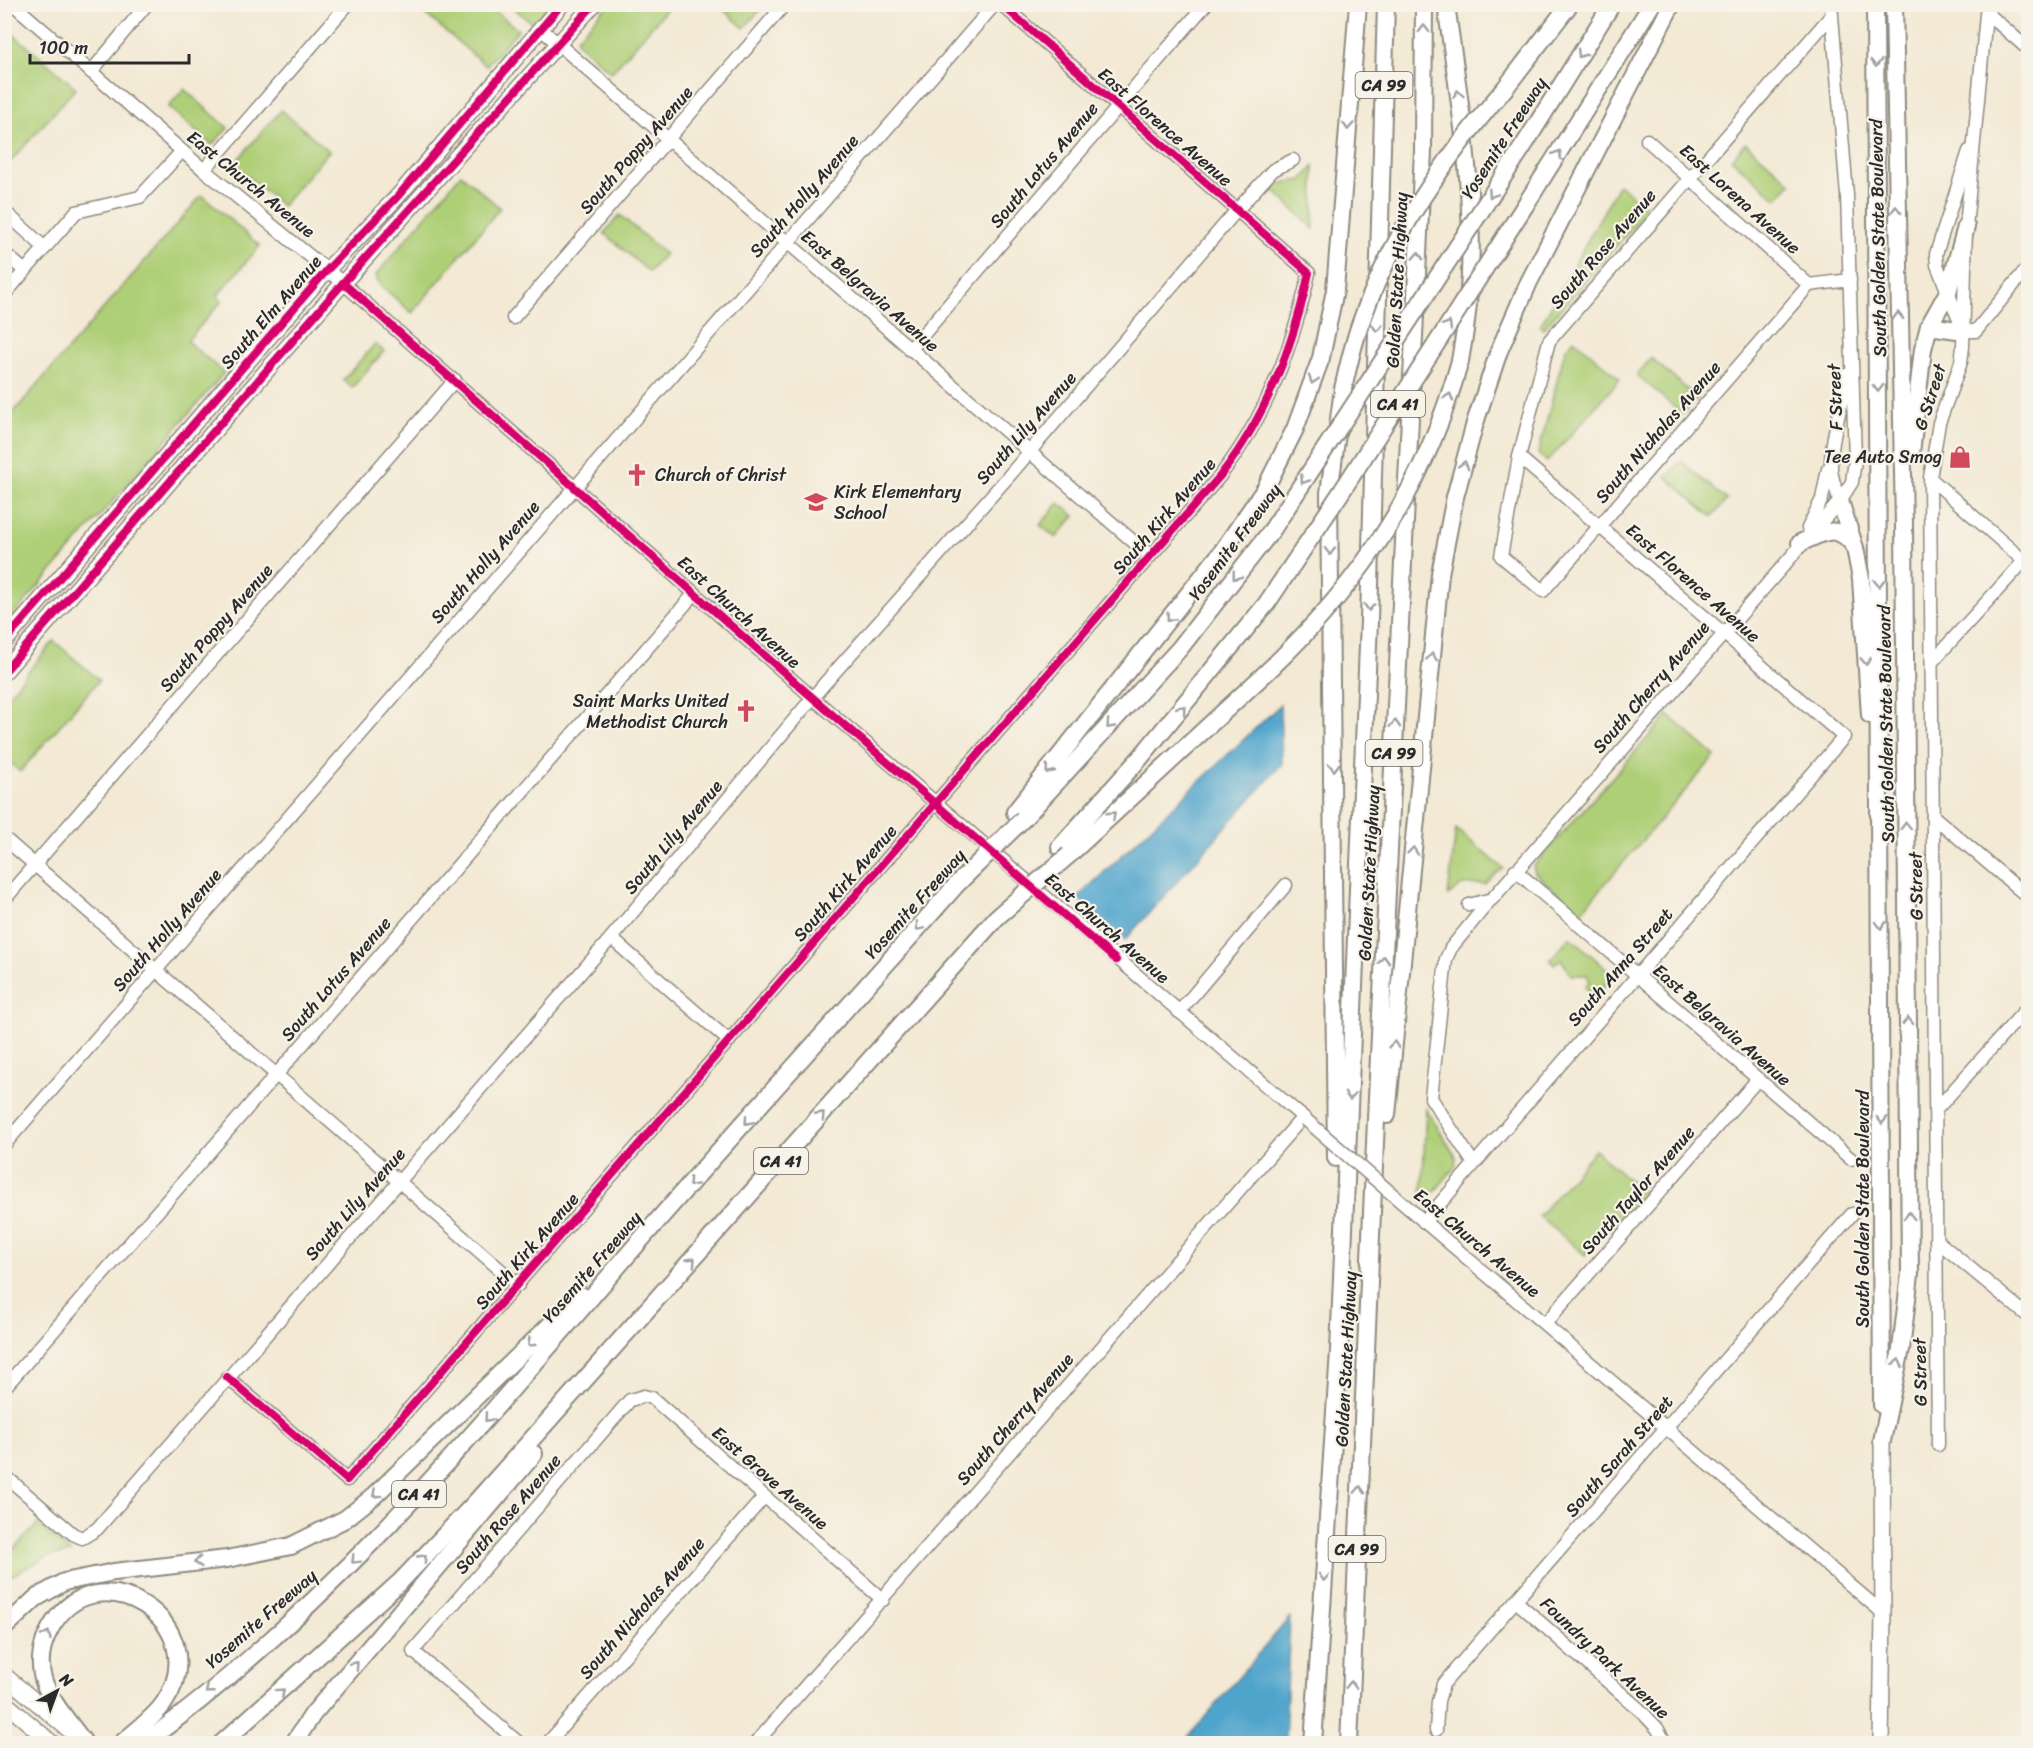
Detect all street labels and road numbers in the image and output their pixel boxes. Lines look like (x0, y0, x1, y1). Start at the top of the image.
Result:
street label: East Florence Avenue (1090, 59, 1240, 195)
street label: Yosemite Freeway (1452, 70, 1556, 206)
road number: CA 99 (1356, 72, 1412, 98)
street label: South Poppy Avenue (571, 78, 701, 222)
street label: South Lotus Avenue (981, 94, 1107, 236)
street label: South Golden State Boulevard (1860, 117, 1896, 357)
street label: East Church Avenue (179, 122, 323, 246)
street label: South Holly Avenue (741, 127, 867, 265)
street label: East Lorena Avenue (1672, 135, 1808, 263)
street label: South Rose Avenue (1541, 181, 1665, 317)
street label: Golden State Highway (1376, 191, 1418, 369)
street label: East Belgravia Avenue (793, 221, 947, 361)
street label: South Elm Avenue (212, 247, 330, 377)
street label: South Nicholas Avenue (1587, 353, 1729, 511)
street label: G Street (1904, 359, 1956, 434)
street label: F Street (1818, 362, 1852, 431)
street label: South Lily Avenue (967, 364, 1085, 492)
road number: CA 41 (1371, 391, 1425, 417)
street label: South Kirk Avenue (1104, 450, 1225, 582)
street label: Yosemite Freeway (1180, 476, 1291, 608)
street label: South Holly Avenue (422, 493, 548, 631)
street label: East Florence Avenue (1618, 515, 1768, 651)
street label: East Church Avenue (670, 547, 809, 677)
street label: South Poppy Avenue (151, 556, 281, 700)
street label: South Golden State Boulevard (1868, 603, 1904, 843)
street label: South Cherry Avenue (1584, 613, 1718, 761)
road number: CA 99 (1366, 740, 1422, 766)
street label: South Lily Avenue (615, 772, 731, 902)
street label: Golden State Highway (1348, 784, 1390, 962)
street label: South Kirk Avenue (785, 817, 906, 949)
street label: Yosemite Freeway (856, 841, 974, 967)
street label: G Street (1899, 851, 1933, 920)
street label: South Holly Avenue (104, 861, 230, 999)
street label: East Church Avenue (1037, 864, 1177, 992)
street label: South Anna Street (1559, 900, 1681, 1034)
street label: South Lotus Avenue (272, 909, 400, 1049)
street label: East Belgravia Avenue (1645, 955, 1799, 1095)
street label: South Golden State Boulevard (1847, 1089, 1879, 1328)
street label: South Taylor Avenue (1573, 1118, 1703, 1262)
street label: South Lily Avenue (296, 1140, 414, 1268)
road number: CA 41 (754, 1148, 808, 1174)
street label: East Church Avenue (1406, 1180, 1548, 1306)
street label: South Kirk Avenue (467, 1185, 588, 1317)
street label: Yosemite Freeway (534, 1203, 651, 1331)
street label: Golden State Highway (1325, 1270, 1367, 1448)
street label: G Street (1903, 1337, 1937, 1406)
street label: South Cherry Avenue (948, 1345, 1082, 1493)
street label: South Sarah Street (1557, 1387, 1682, 1524)
street label: East Grove Avenue (704, 1418, 836, 1538)
street label: South Rose Avenue (446, 1446, 570, 1582)
road number: CA 41 (392, 1481, 446, 1507)
street label: South Nicholas Avenue (571, 1529, 713, 1687)
road number: CA 99 (1328, 1536, 1386, 1562)
street label: Yosemite Freeway (197, 1560, 325, 1677)
street label: Foundry Park Avenue (1532, 1589, 1678, 1727)

